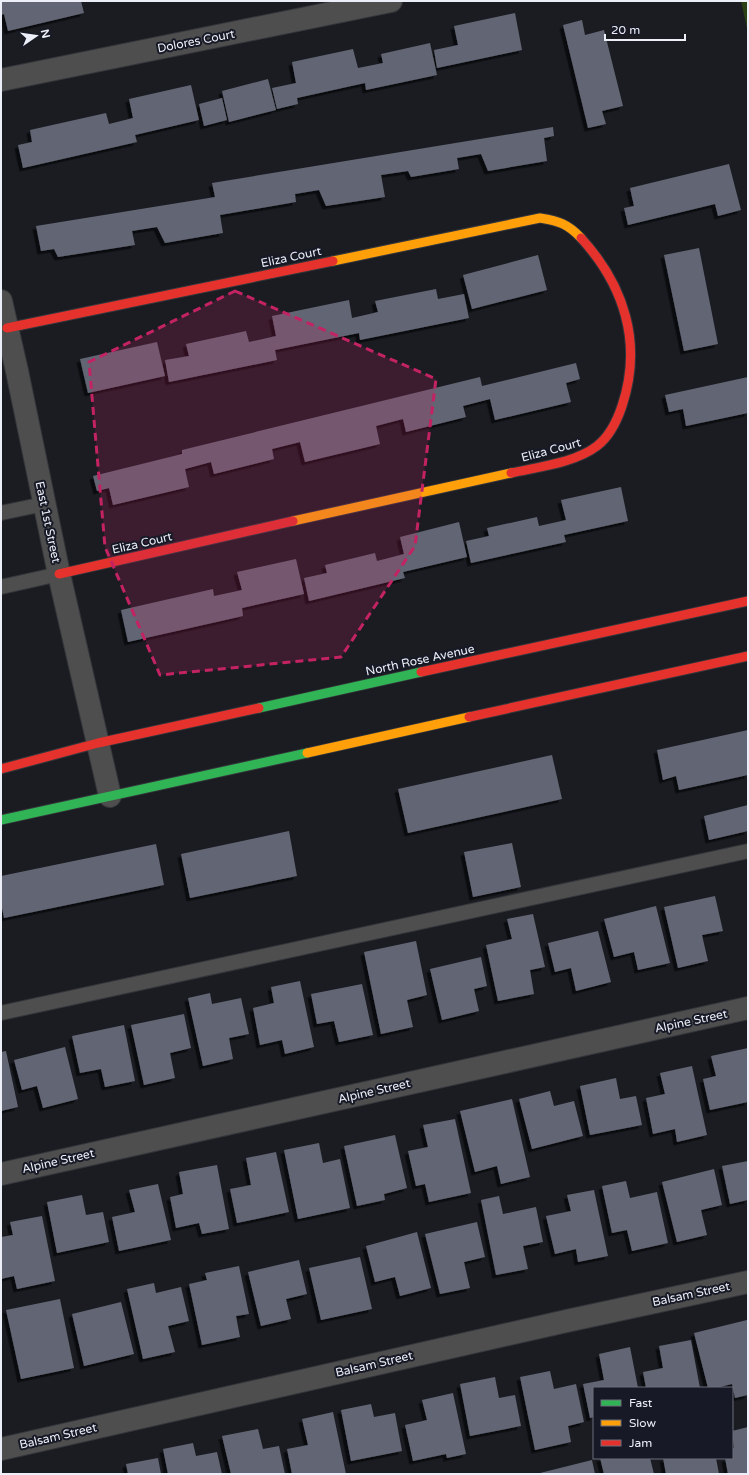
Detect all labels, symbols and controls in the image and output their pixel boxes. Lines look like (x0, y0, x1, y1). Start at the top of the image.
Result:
north arrow (16, 16, 56, 56)
scale bar (605, 16, 685, 42)
text: 20 m (611, 23, 640, 37)
street label: Dolores Court (156, 27, 236, 55)
text: N (38, 28, 53, 40)
street label: Eliza Court (260, 244, 323, 270)
street label: Eliza Court (520, 435, 583, 465)
street label: East 1st Street (33, 480, 64, 564)
street label: Eliza Court (111, 529, 174, 557)
street label: North Rose Avenue (364, 642, 476, 678)
street label: Alpine Street (653, 1006, 729, 1036)
street label: Alpine Street (336, 1076, 412, 1106)
street label: Alpine Street (20, 1146, 96, 1176)
street label: Balsam Street (651, 1279, 731, 1309)
street label: Balsam Street (334, 1348, 414, 1380)
legend (593, 1387, 733, 1459)
text: Fast (629, 1396, 653, 1410)
text: Slow (629, 1416, 656, 1430)
street label: Balsam Street (18, 1420, 98, 1452)
text: Jam (629, 1436, 652, 1450)

